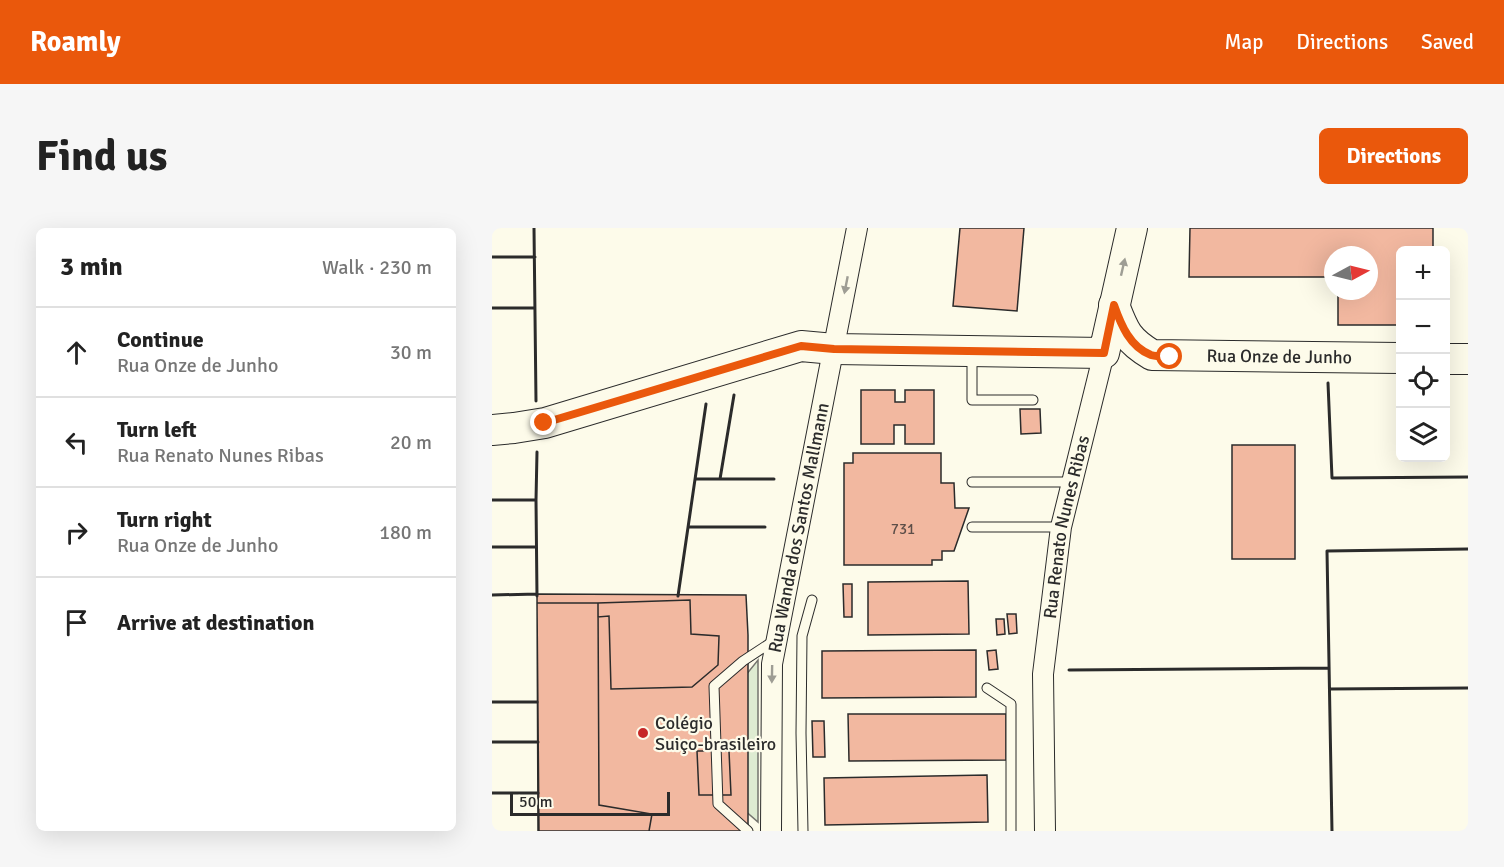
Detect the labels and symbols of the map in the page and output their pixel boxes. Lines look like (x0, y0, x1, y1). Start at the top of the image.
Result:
north arrow (1324, 246, 1378, 300)
one-way arrow (1118, 257, 1128, 276)
one-way arrow (841, 276, 850, 295)
route start (1156, 343, 1182, 369)
street label: Rua Onze de Junho (1207, 345, 1352, 368)
street label: Rua Wanda dos Santos Mallmann (763, 401, 834, 654)
route end (530, 409, 556, 435)
street label: Rua Renato Nunes Ribas (1039, 433, 1094, 620)
house number: 731 (891, 520, 915, 538)
one-way arrow (767, 665, 777, 684)
place label: Colégio Suiço-brasileiro (655, 712, 776, 755)
marker: Colégio Suiço-brasileiro (636, 726, 650, 740)
scale bar (510, 789, 670, 816)

